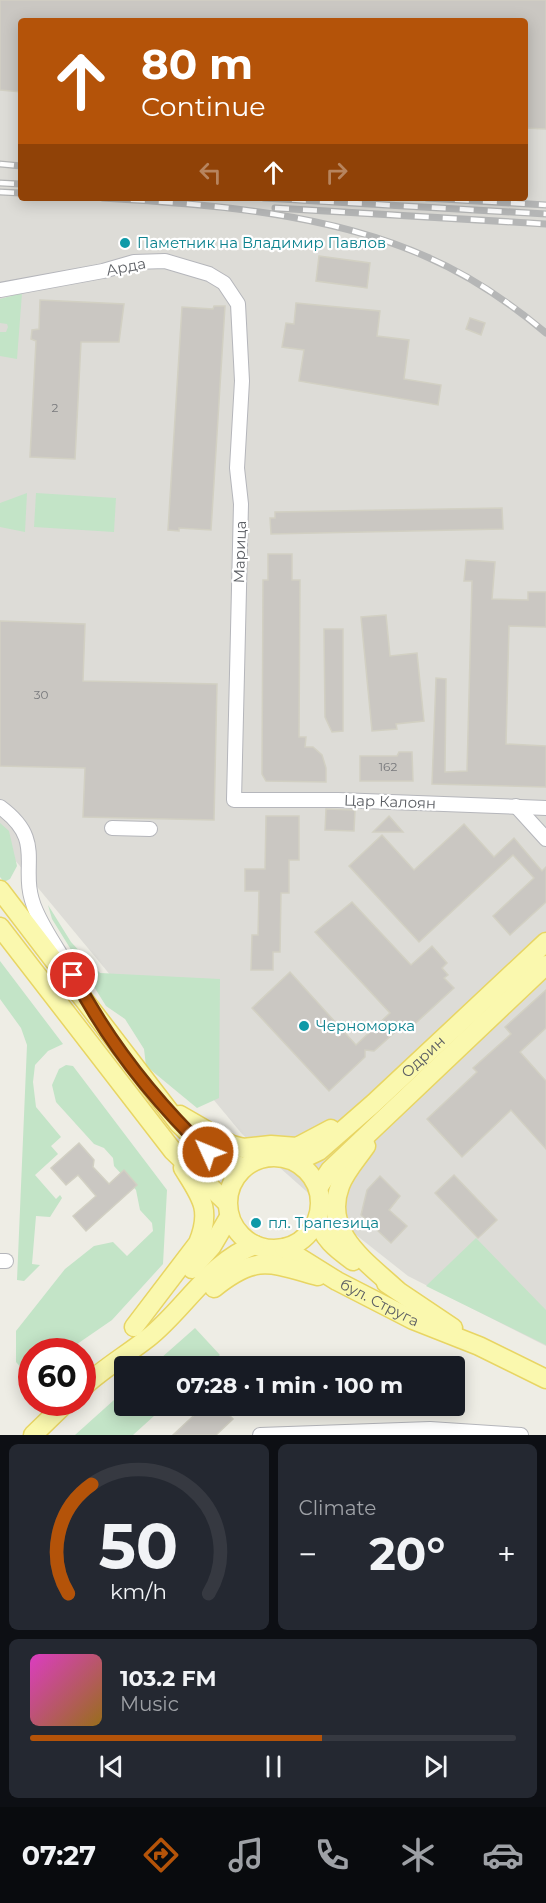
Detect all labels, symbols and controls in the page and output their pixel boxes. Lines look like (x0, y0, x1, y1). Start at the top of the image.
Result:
text: 80 m (141, 38, 253, 90)
icon: ahead (42, 42, 120, 120)
text: Continue (141, 90, 266, 123)
icon: left (194, 156, 227, 189)
icon: ahead (257, 156, 290, 189)
icon: right (320, 156, 353, 189)
place label: Паметник на Владимир Павлов (137, 233, 386, 252)
marker: Паметник на Владимир Павлов (118, 236, 132, 250)
street label: Арда (104, 253, 147, 280)
house number: 2 (52, 400, 59, 415)
street label: Марица (229, 520, 250, 584)
house number: 30 (34, 687, 48, 702)
house number: 162 (379, 759, 397, 774)
street label: Цар Калоян (344, 790, 437, 813)
pin (47, 949, 98, 1000)
icon: arrive (56, 958, 89, 991)
place label: Черноморка (316, 1016, 415, 1035)
marker: Черноморка (297, 1019, 311, 1033)
street label: Одрин (397, 1031, 449, 1082)
position arrow (176, 1120, 240, 1184)
place label: пл. Трапезица (268, 1213, 379, 1232)
marker: пл. Трапезица (249, 1216, 263, 1230)
street label: бул. Струга (337, 1274, 422, 1330)
speed limit sign: 60 (18, 1338, 96, 1416)
text: 07:28 · 1 min · 100 m (176, 1372, 403, 1399)
text: Climate (299, 1496, 376, 1520)
text: 50 (99, 1508, 178, 1584)
text: 20° (369, 1526, 445, 1581)
text: − (299, 1534, 317, 1574)
text: + (497, 1534, 516, 1574)
text: km/h (110, 1578, 167, 1604)
text: 103.2 FM (120, 1665, 217, 1692)
text: Music (120, 1692, 179, 1716)
icon: previous (95, 1750, 128, 1783)
icon: pause (257, 1750, 290, 1783)
icon: next (419, 1750, 452, 1783)
icon: directions (140, 1834, 182, 1876)
icon: music (225, 1834, 267, 1876)
icon: phone (311, 1834, 353, 1876)
icon: climate (397, 1834, 439, 1876)
icon: car (482, 1834, 524, 1876)
text: 07:27 (22, 1839, 96, 1872)

